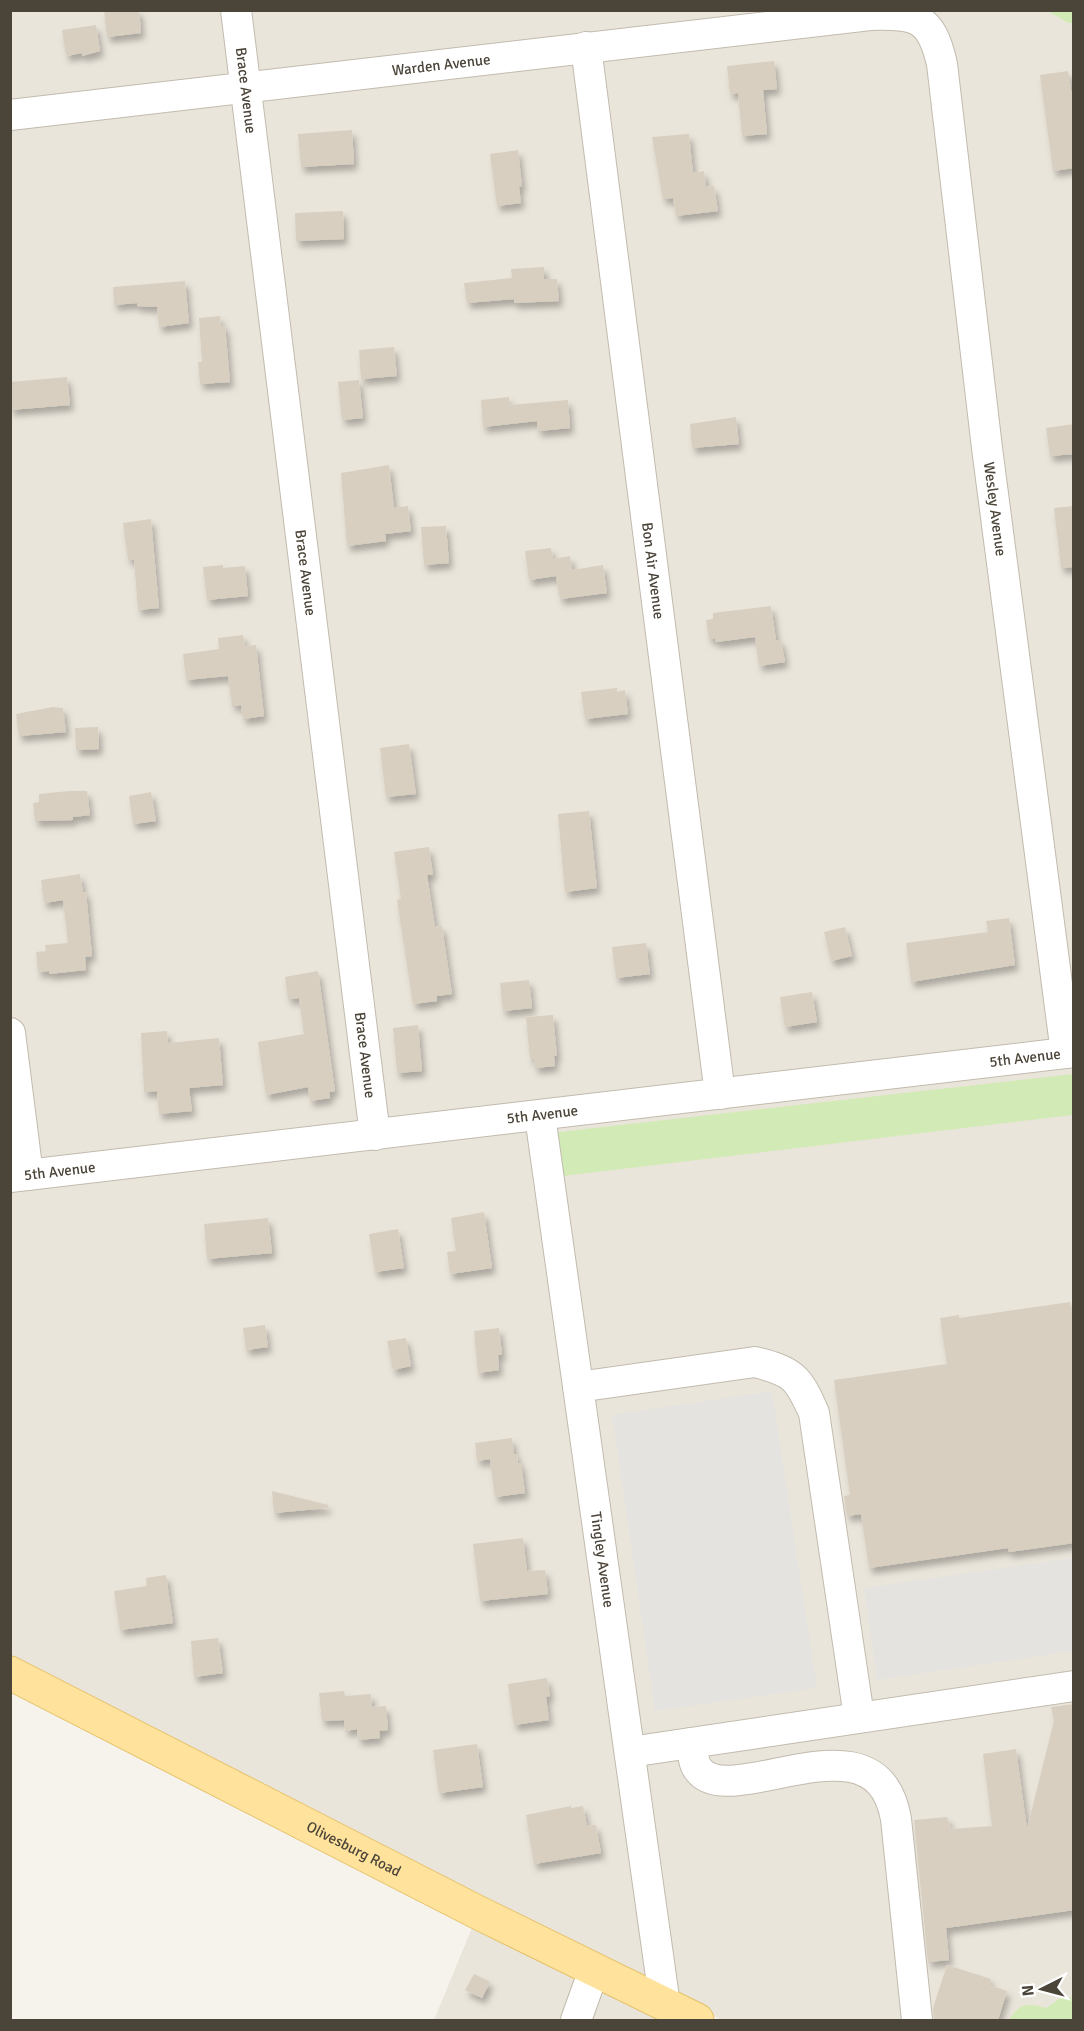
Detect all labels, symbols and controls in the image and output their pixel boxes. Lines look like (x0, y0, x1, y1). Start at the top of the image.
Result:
street label: Brace Avenue (232, 46, 260, 134)
street label: Warden Avenue (391, 50, 491, 80)
street label: Wesley Avenue (980, 461, 1010, 557)
street label: Bon Air Avenue (638, 521, 668, 620)
street label: Brace Avenue (291, 529, 320, 617)
street label: Brace Avenue (351, 1011, 379, 1099)
street label: 5th Avenue (988, 1045, 1062, 1071)
street label: 5th Avenue (506, 1101, 579, 1128)
street label: 5th Avenue (23, 1158, 96, 1184)
street label: Tingley Avenue (587, 1511, 618, 1609)
street label: Olivesburg Road (303, 1817, 404, 1881)
north arrow (1012, 1959, 1072, 2019)
text: N (1018, 1984, 1039, 1997)

